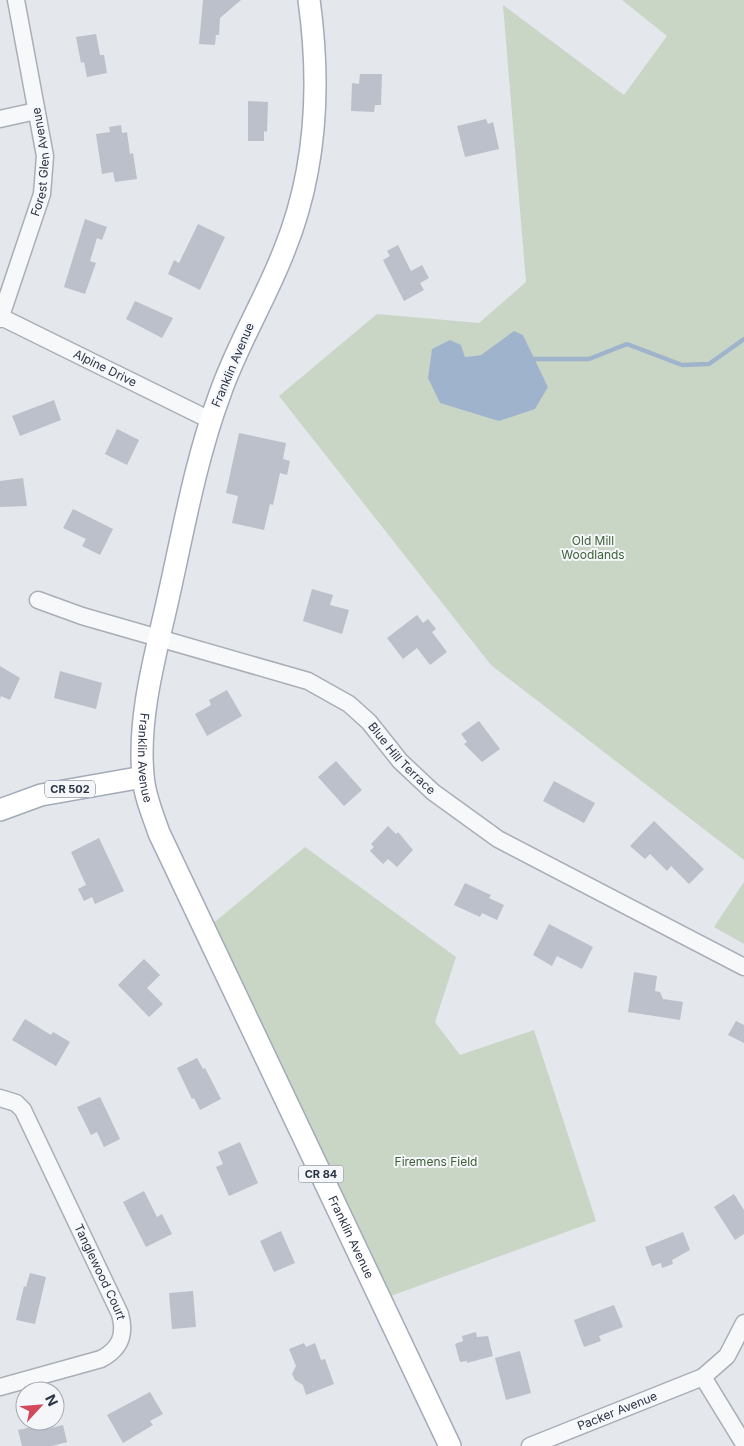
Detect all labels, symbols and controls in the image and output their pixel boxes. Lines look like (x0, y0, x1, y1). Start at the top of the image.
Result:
street label: Forest Glen Avenue (27, 106, 53, 218)
street label: Franklin Avenue (208, 320, 257, 409)
street label: Alpine Drive (71, 346, 139, 390)
park label: Old Mill Woodlands (561, 533, 625, 562)
street label: Franklin Avenue (135, 712, 156, 804)
street label: Blue Hill Terrace (365, 719, 439, 797)
road number: CR 502 (45, 781, 95, 798)
park label: Firemens Field (395, 1154, 477, 1169)
road number: CR 84 (298, 1166, 344, 1182)
street label: Franklin Avenue (325, 1193, 377, 1281)
street label: Tanglewood Court (71, 1221, 129, 1321)
north arrow (15, 1381, 65, 1431)
street label: Packer Avenue (575, 1388, 659, 1433)
text: N (42, 1392, 62, 1409)

